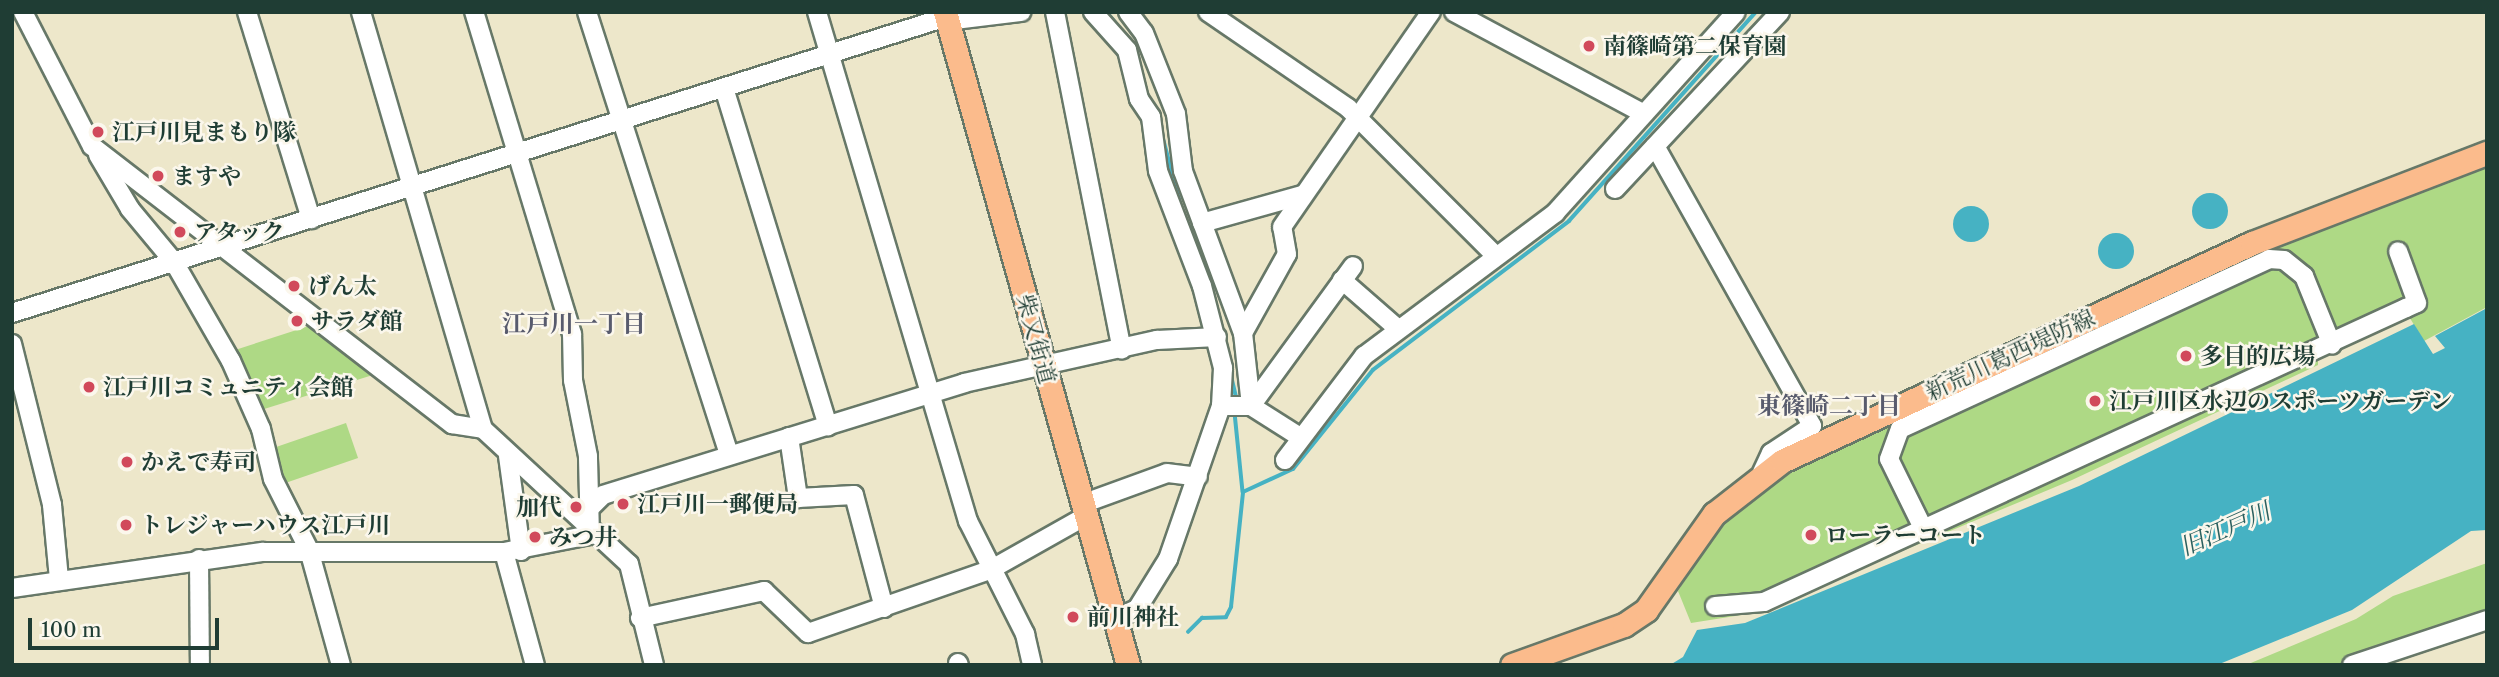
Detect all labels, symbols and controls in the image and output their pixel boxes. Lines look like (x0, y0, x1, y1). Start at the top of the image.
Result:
place label: 南篠崎第二保育園 (1603, 32, 1787, 60)
marker: 南篠崎第二保育園 (1581, 38, 1597, 54)
place label: 江戸川見まもり隊 (112, 118, 296, 146)
marker: 江戸川見まもり隊 (90, 124, 106, 140)
place label: ますや (172, 162, 241, 190)
marker: ますや (150, 168, 166, 184)
place label: アタック (194, 218, 286, 246)
marker: アタック (172, 224, 188, 240)
place label: げん太 (308, 272, 377, 300)
marker: げん太 (286, 278, 302, 294)
street label: 柴又街道 (1011, 291, 1061, 387)
street label: 新荒川葛西堤防線 (1921, 304, 2099, 406)
place label: サラダ館 (311, 307, 403, 335)
district label: 江戸川一丁目 (502, 310, 646, 338)
marker: サラダ館 (289, 313, 305, 329)
place label: 多目的広場 (2200, 342, 2315, 370)
marker: 多目的広場 (2178, 348, 2194, 364)
place label: 江戸川コミュニティ会館 (103, 373, 356, 401)
marker: 江戸川コミュニティ会館 (81, 379, 97, 395)
place label: 江戸川区水辺のスポーツガーデン (2109, 387, 2454, 415)
district label: 東篠崎二丁目 (1757, 392, 1901, 420)
marker: 江戸川区水辺のスポーツガーデン (2087, 393, 2103, 409)
place label: かえで寿司 (141, 448, 256, 476)
marker: かえで寿司 (119, 454, 135, 470)
place label: 江戸川一郵便局 (637, 490, 798, 518)
place label: 加代 (516, 493, 562, 521)
marker: 江戸川一郵便局 (615, 496, 631, 512)
water label: 旧江戸川 (2175, 496, 2275, 562)
marker: 加代 (568, 499, 584, 515)
place label: トレジャーハウス江戸川 (140, 511, 393, 539)
marker: トレジャーハウス江戸川 (118, 517, 134, 533)
place label: ローラーコート (1825, 521, 1986, 549)
place label: みつ井 (549, 523, 618, 551)
marker: ローラーコート (1803, 527, 1819, 543)
marker: みつ井 (527, 529, 543, 545)
place label: 前川神社 (1087, 603, 1179, 631)
scale bar (32, 604, 222, 648)
marker: 前川神社 (1065, 609, 1081, 625)
text: 100 m (41, 617, 102, 642)

